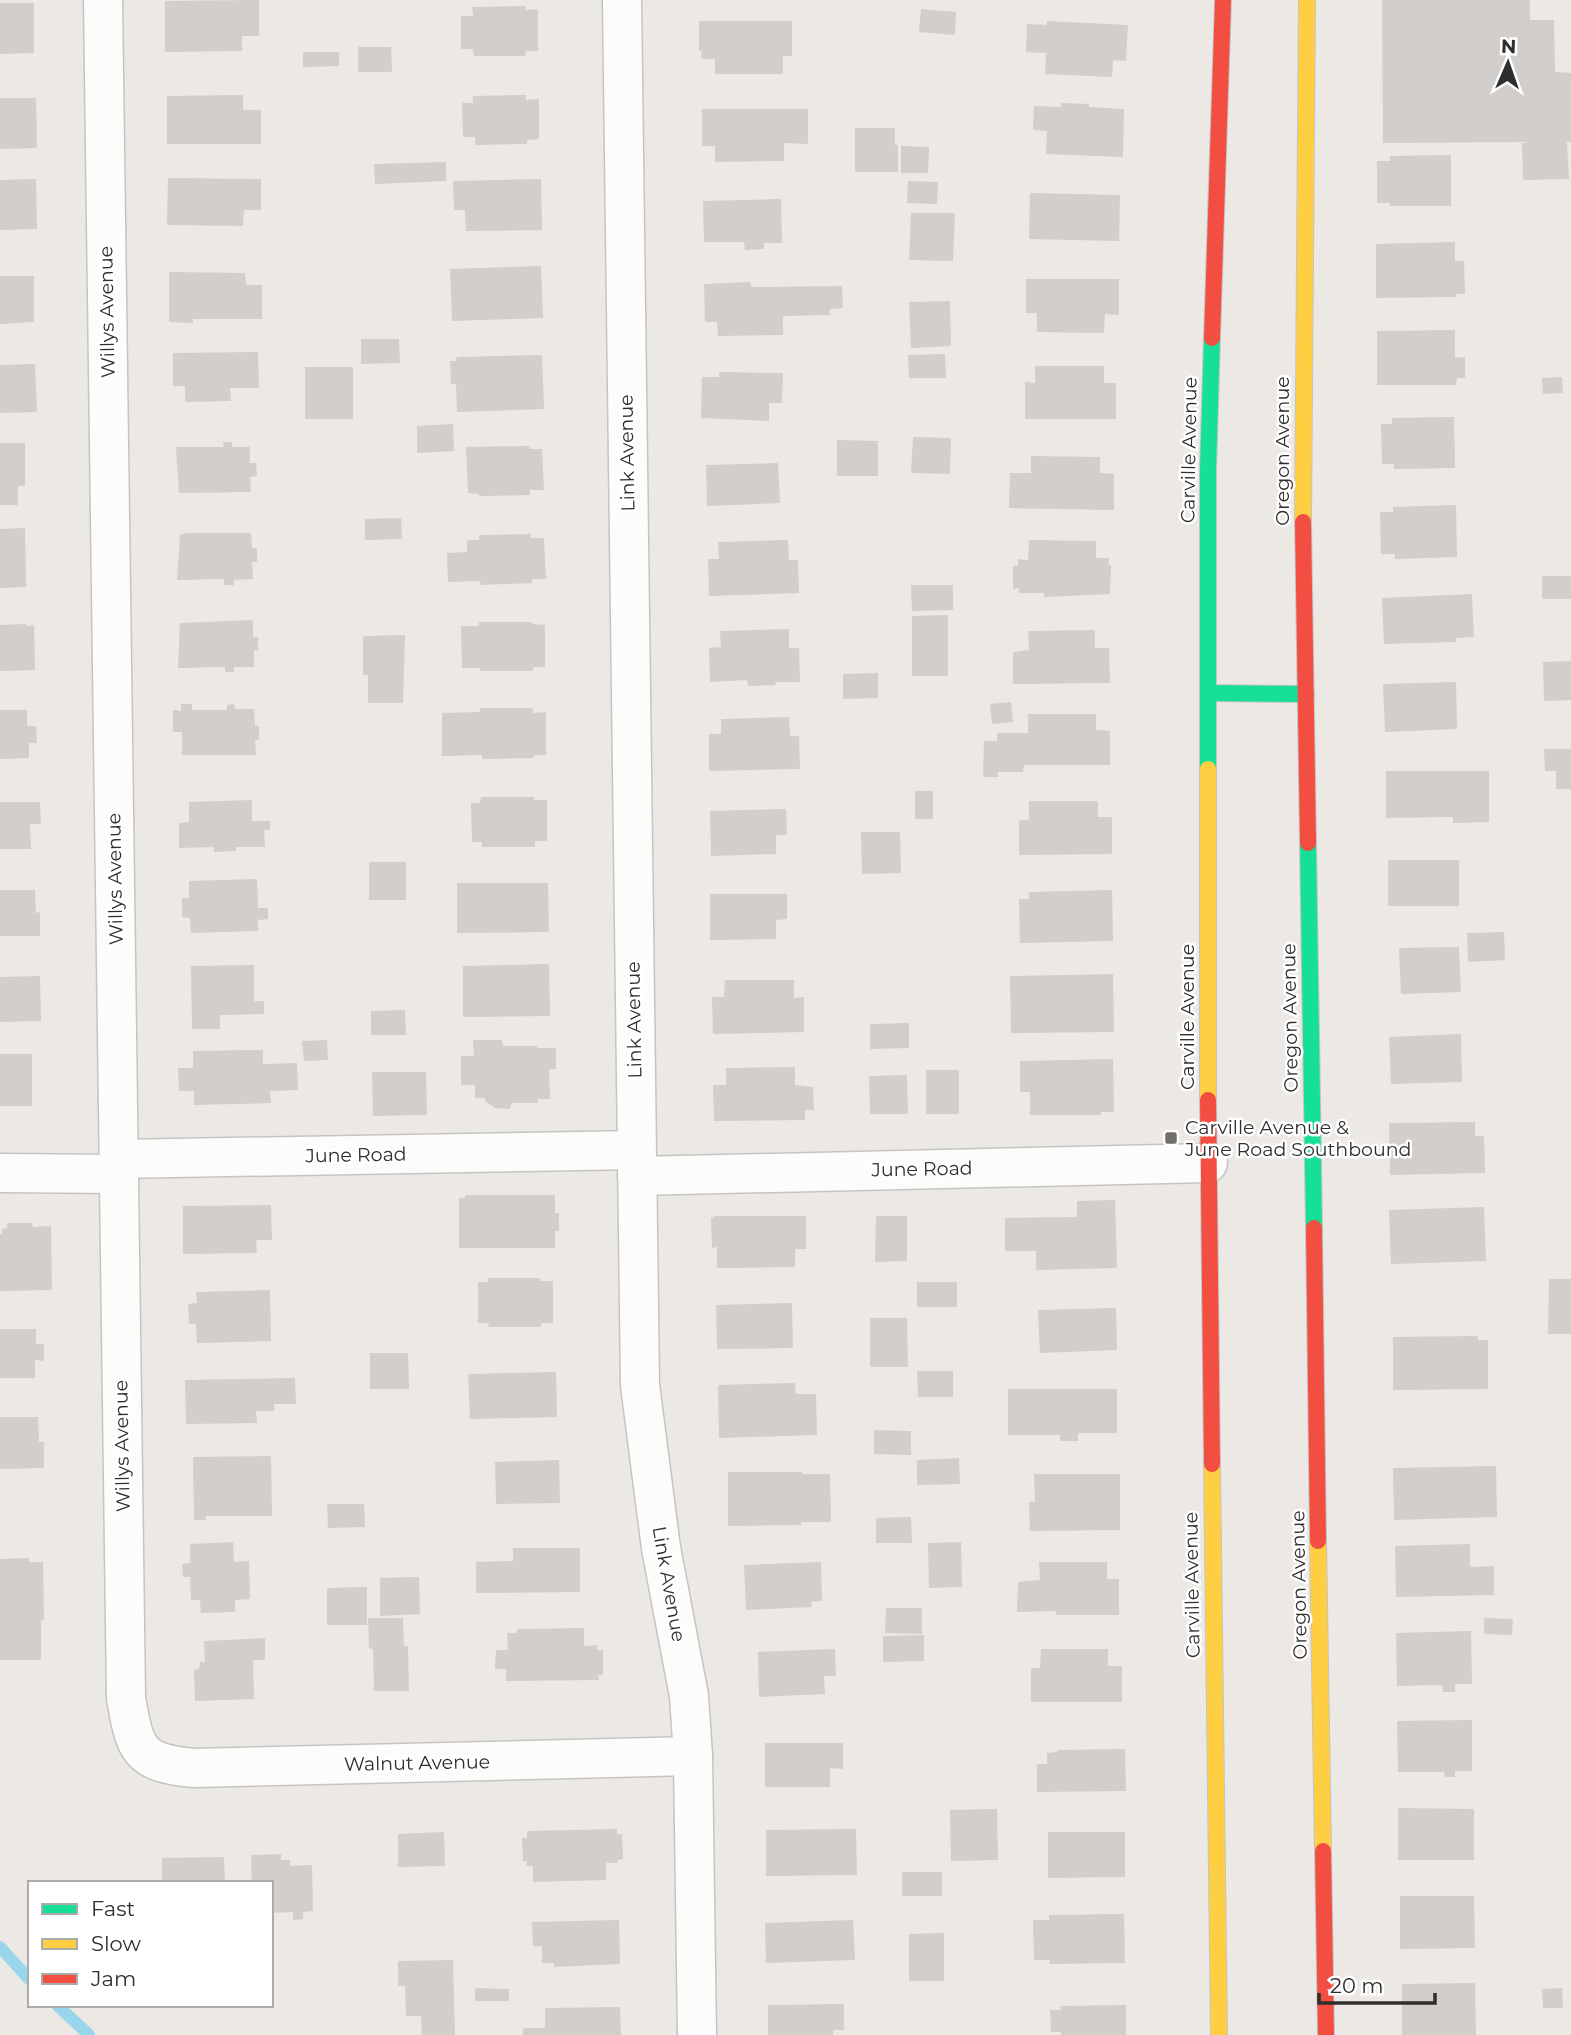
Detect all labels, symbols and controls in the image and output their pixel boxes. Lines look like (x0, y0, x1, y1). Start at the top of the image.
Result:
north arrow (1473, 28, 1543, 98)
text: N (1500, 35, 1517, 58)
street label: Willys Avenue (94, 246, 120, 378)
street label: Oregon Avenue (1271, 376, 1294, 526)
street label: Carville Avenue (1176, 377, 1202, 523)
street label: Link Avenue (614, 394, 640, 512)
street label: Willys Avenue (102, 813, 128, 945)
street label: Oregon Avenue (1277, 943, 1303, 1093)
street label: Carville Avenue (1176, 944, 1199, 1090)
street label: Link Avenue (621, 961, 647, 1079)
place label: Carville Avenue & June Road Southbound (1184, 1116, 1411, 1161)
marker: Carville Avenue & June Road Southbound (1163, 1130, 1179, 1146)
street label: June Road (304, 1143, 407, 1167)
street label: June Road (870, 1157, 973, 1181)
street label: Willys Avenue (109, 1380, 135, 1512)
street label: Oregon Avenue (1286, 1510, 1312, 1660)
street label: Carville Avenue (1179, 1512, 1205, 1658)
street label: Link Avenue (647, 1524, 691, 1644)
street label: Walnut Avenue (344, 1750, 490, 1776)
legend (28, 1881, 273, 2007)
text: Fast (91, 1896, 135, 1921)
text: Slow (91, 1931, 141, 1956)
scale bar (1319, 1962, 1434, 2006)
text: Jam (90, 1966, 136, 1991)
text: 20 m (1330, 1973, 1384, 1998)

